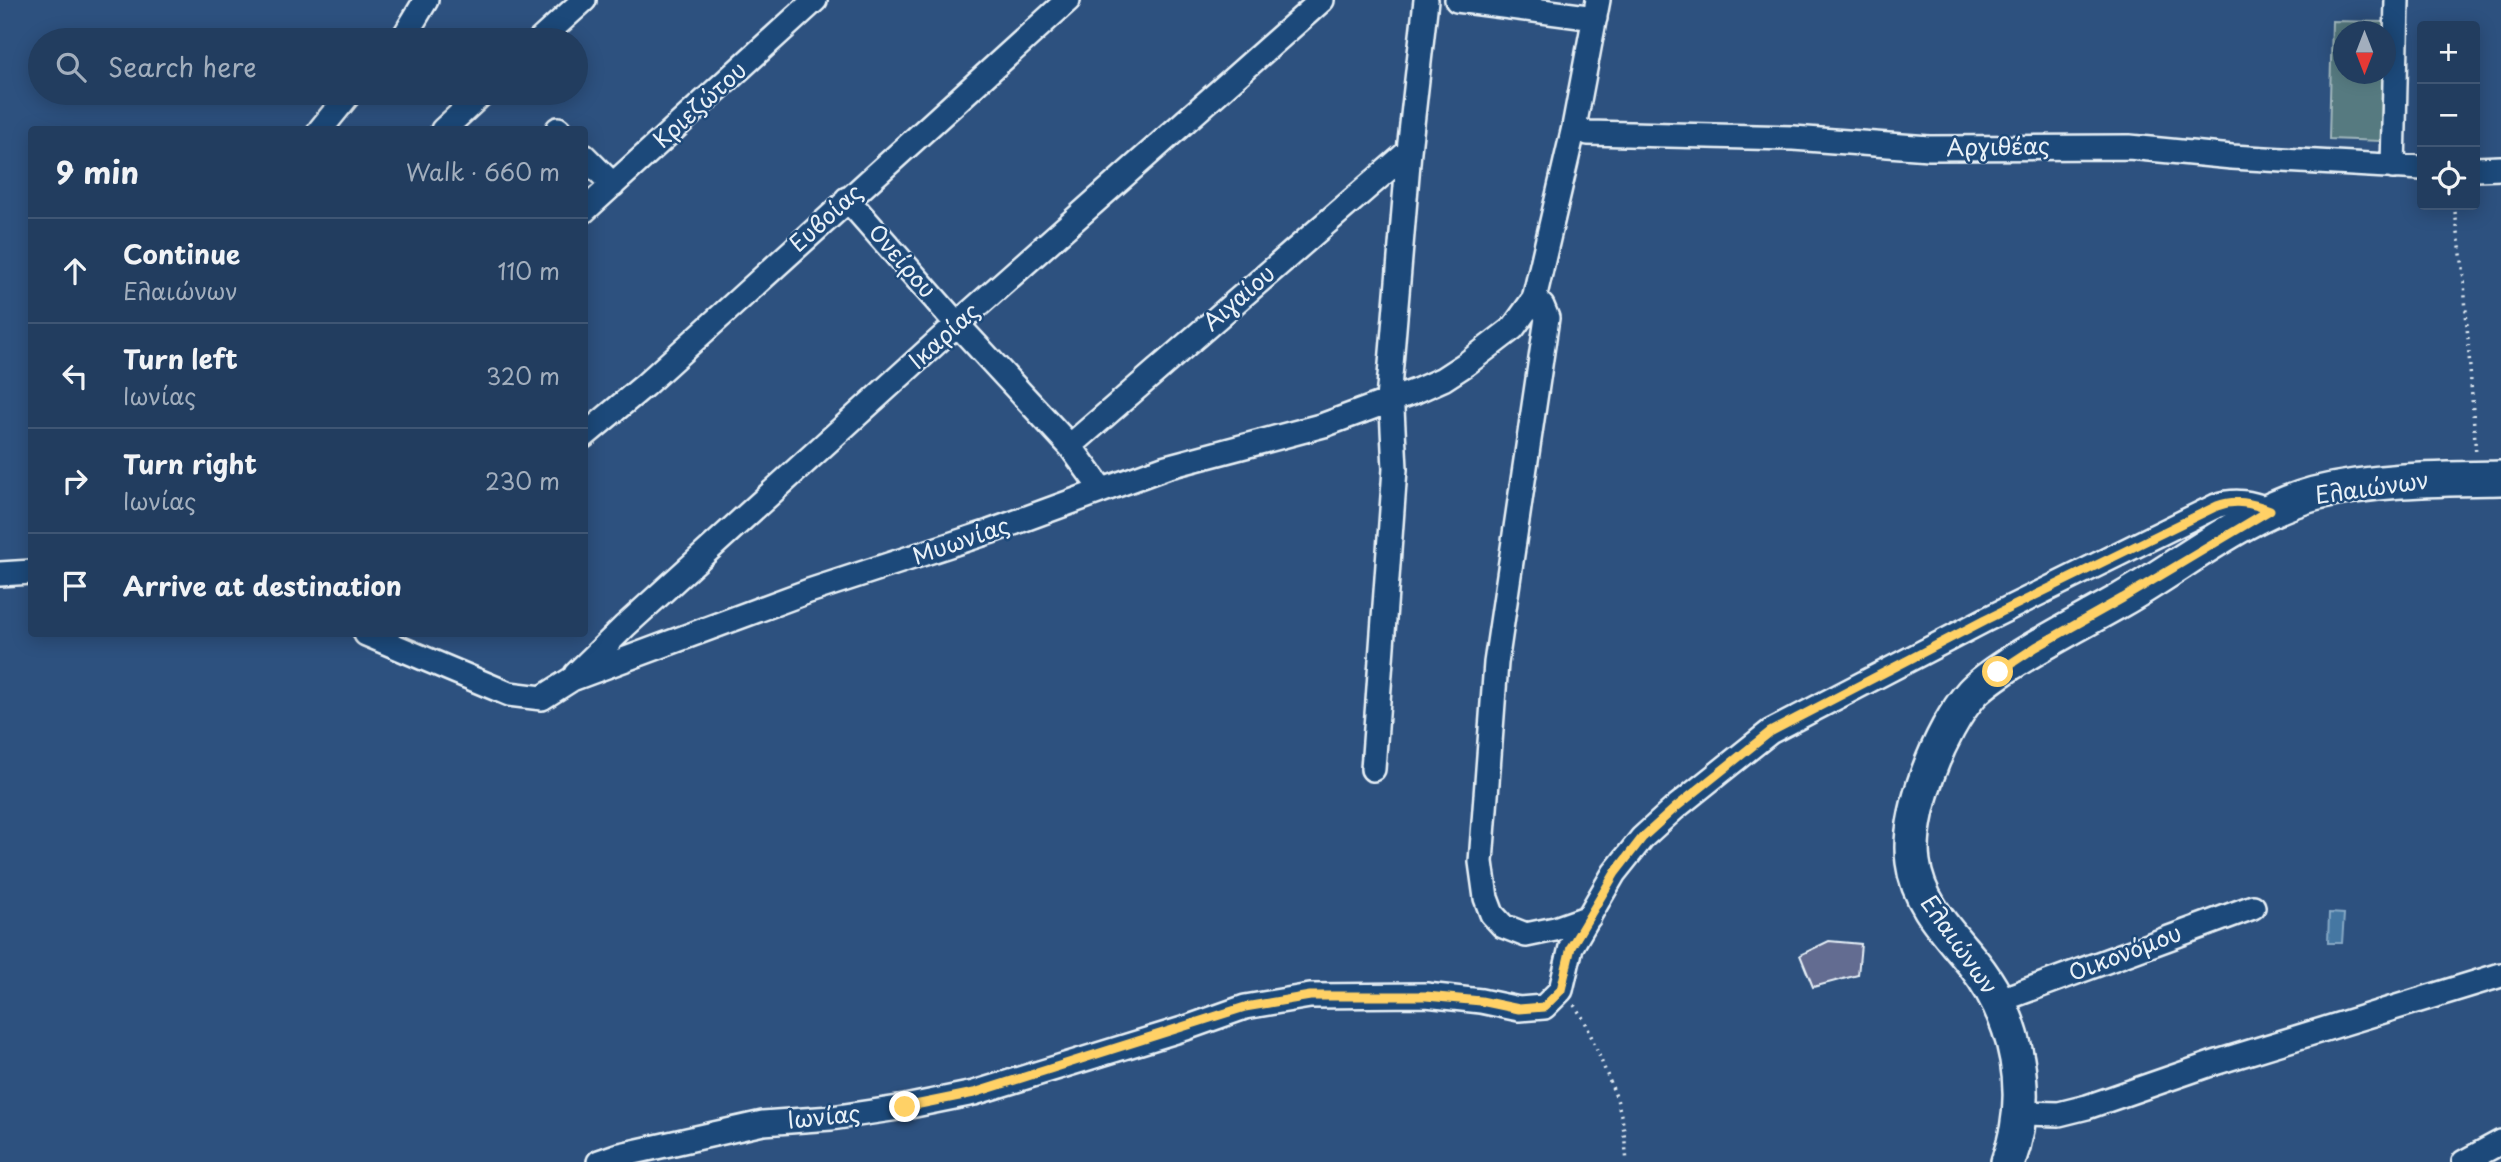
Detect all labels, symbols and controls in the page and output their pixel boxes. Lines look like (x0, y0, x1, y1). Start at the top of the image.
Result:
north arrow (2333, 21, 2396, 84)
map controls (2417, 21, 2480, 210)
button: + (2417, 21, 2480, 84)
search box (28, 28, 588, 105)
text: Search here (108, 47, 257, 86)
icon: search (52, 48, 90, 86)
street label: Κριεζώτου (644, 52, 754, 156)
button: − (2417, 84, 2480, 147)
street label: Αργιθέας (1946, 127, 2050, 164)
button: locate (2417, 147, 2480, 210)
text: 9 min (56, 149, 139, 194)
text: Walk · 660 m (406, 154, 560, 189)
street label: Ευβοίας (780, 174, 870, 259)
street label: Ονείρου (861, 215, 945, 305)
text: Continue (123, 234, 240, 273)
icon: ahead (56, 252, 94, 290)
text: 110 m (498, 253, 560, 288)
street label: Αιγαίου (1194, 255, 1282, 338)
text: Ελαιώνων (123, 273, 238, 308)
street label: Ικαρίας (900, 293, 986, 376)
text: Turn left (123, 339, 238, 378)
icon: left (56, 357, 94, 395)
text: 320 m (486, 358, 560, 393)
text: Ιωνίας (123, 378, 196, 413)
text: Turn right (123, 444, 257, 483)
street label: Ελαιώνων (2313, 461, 2431, 512)
icon: right (56, 462, 94, 500)
text: 230 m (485, 463, 560, 498)
text: Ιωνίας (123, 483, 196, 518)
street label: Μυωνίας (907, 507, 1014, 573)
text: Arrive at destination (123, 566, 402, 605)
icon: arrive (56, 567, 94, 605)
route start (1982, 656, 2013, 687)
street label: Ελαιώνων (1913, 887, 2007, 1001)
street label: Οικονόμου (2063, 914, 2186, 989)
route end (889, 1091, 920, 1122)
street label: Ιωνίας (786, 1094, 862, 1137)

